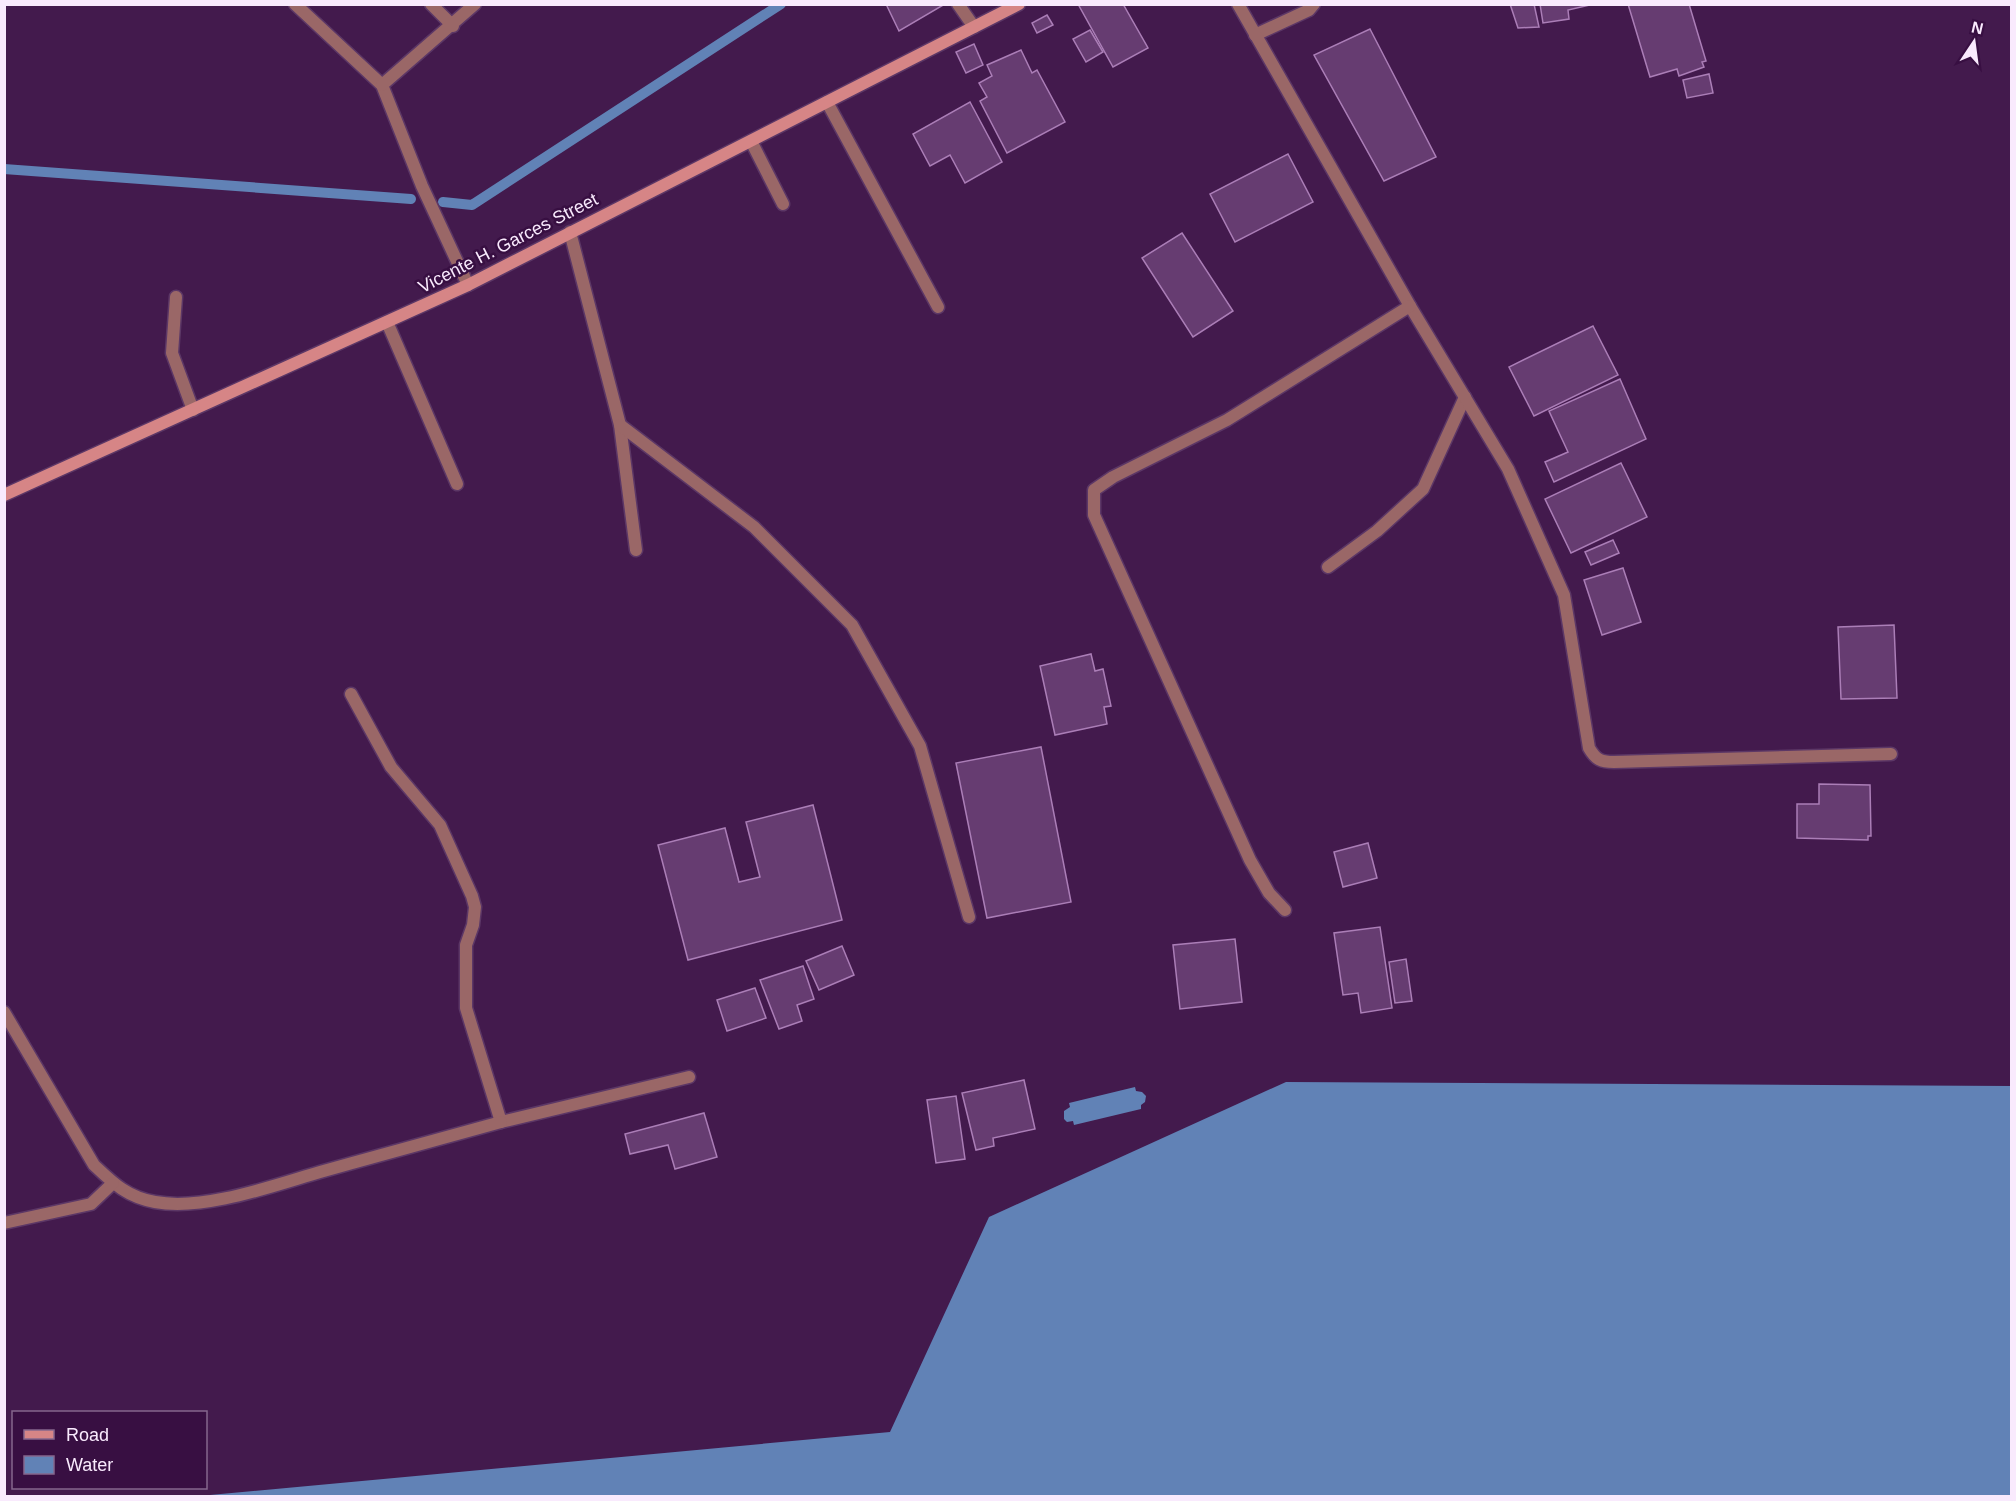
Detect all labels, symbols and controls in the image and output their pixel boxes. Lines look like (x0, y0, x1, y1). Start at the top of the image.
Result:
north arrow (1944, 12, 2004, 72)
text: N (1970, 18, 1985, 37)
street label: Vicente H. Garces Street (415, 189, 601, 297)
legend (12, 1411, 207, 1489)
text: Road (66, 1425, 109, 1445)
text: Water (66, 1455, 113, 1475)

